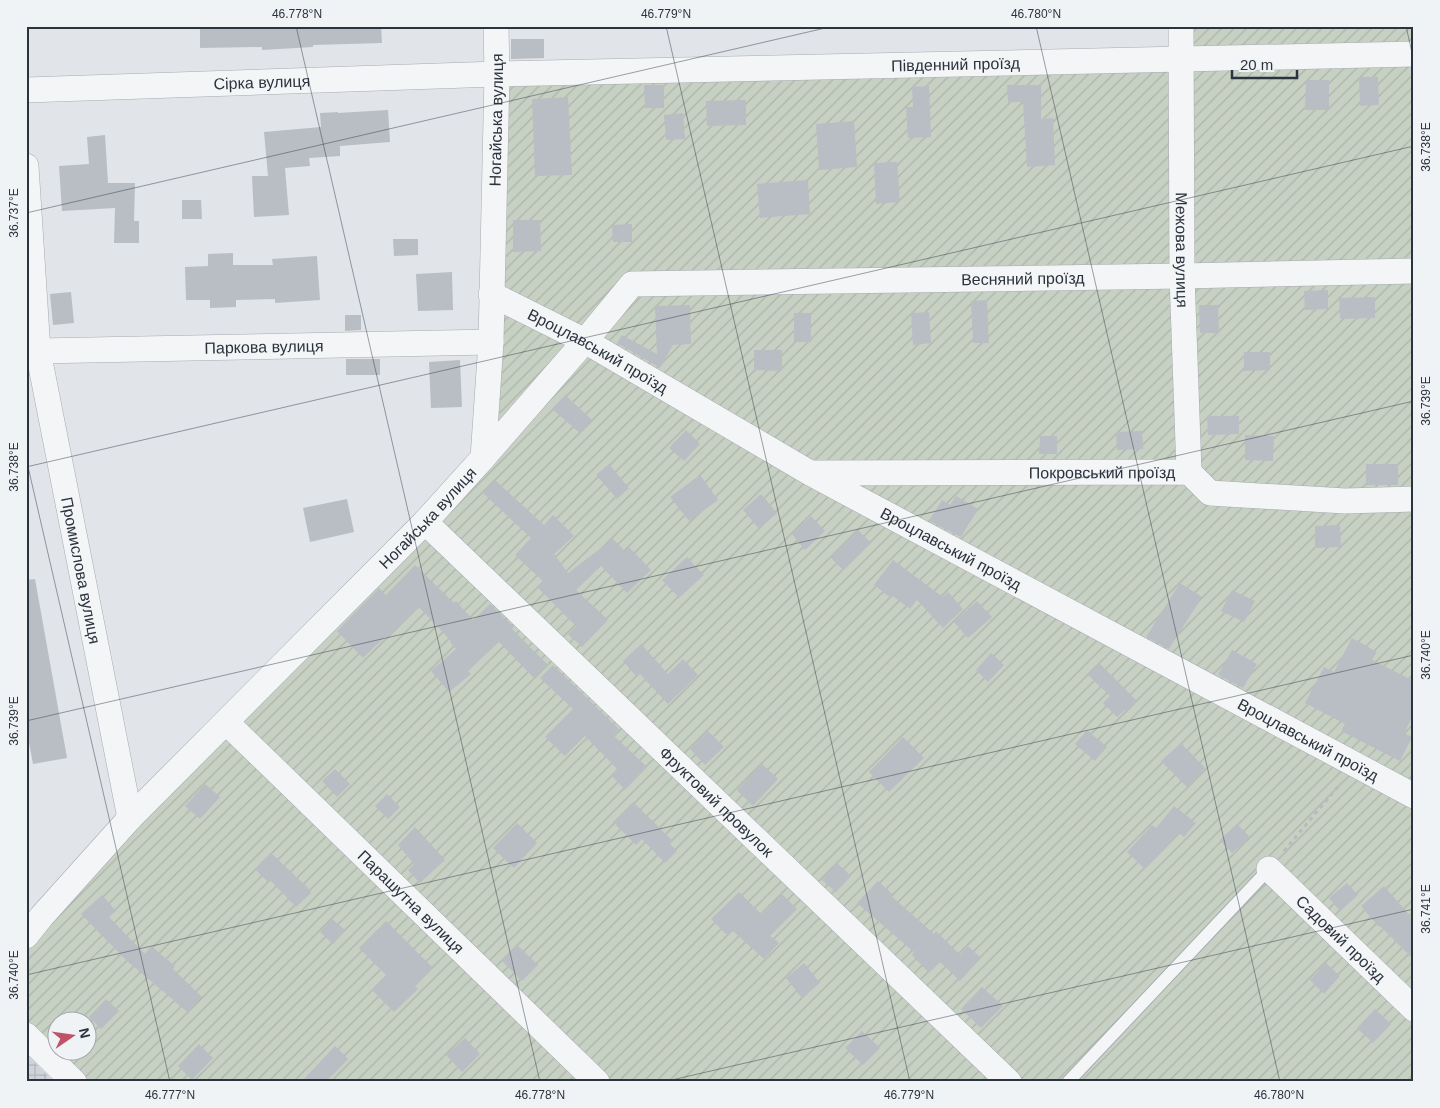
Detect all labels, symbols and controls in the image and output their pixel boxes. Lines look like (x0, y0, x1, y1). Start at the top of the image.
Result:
text: 46.778°N (272, 7, 322, 21)
text: 46.779°N (641, 7, 691, 21)
text: 46.780°N (1011, 7, 1061, 21)
scale bar (1232, 48, 1298, 80)
street label: Ногайська вулиця (486, 53, 506, 186)
street label: Південний проїзд (891, 54, 1021, 74)
text: 20 m (1240, 56, 1273, 73)
street label: Сірка вулиця (213, 72, 310, 92)
text: 36.738°E (1419, 122, 1433, 172)
text: 36.737°E (7, 188, 21, 238)
street label: Межова вулиця (1173, 192, 1192, 308)
street label: Весняний проїзд (961, 269, 1085, 288)
street label: Вроцлавський проїзд (525, 305, 671, 396)
street label: Паркова вулиця (204, 337, 324, 356)
text: 36.739°E (1419, 376, 1433, 426)
text: 36.738°E (7, 442, 21, 492)
street label: Ногайська вулиця (375, 464, 479, 572)
street label: Покровський проїзд (1029, 464, 1176, 481)
street label: Промислова вулиця (58, 496, 104, 645)
street label: Вроцлавський проїзд (878, 504, 1025, 593)
text: 36.740°E (1419, 630, 1433, 680)
street label: Вроцлавський проїзд (1235, 695, 1382, 784)
text: 36.739°E (7, 696, 21, 746)
street label: Фруктовий провулок (656, 743, 778, 861)
street label: Парашутна вулиця (355, 847, 468, 957)
text: 36.741°E (1419, 884, 1433, 934)
street label: Садовий проїзд (1293, 892, 1389, 986)
text: 36.740°E (7, 950, 21, 1000)
north arrow (48, 1010, 98, 1060)
text: N (76, 1026, 94, 1040)
text: 46.777°N (145, 1088, 195, 1102)
text: 46.778°N (515, 1088, 565, 1102)
text: 46.779°N (884, 1088, 934, 1102)
text: 46.780°N (1254, 1088, 1304, 1102)

